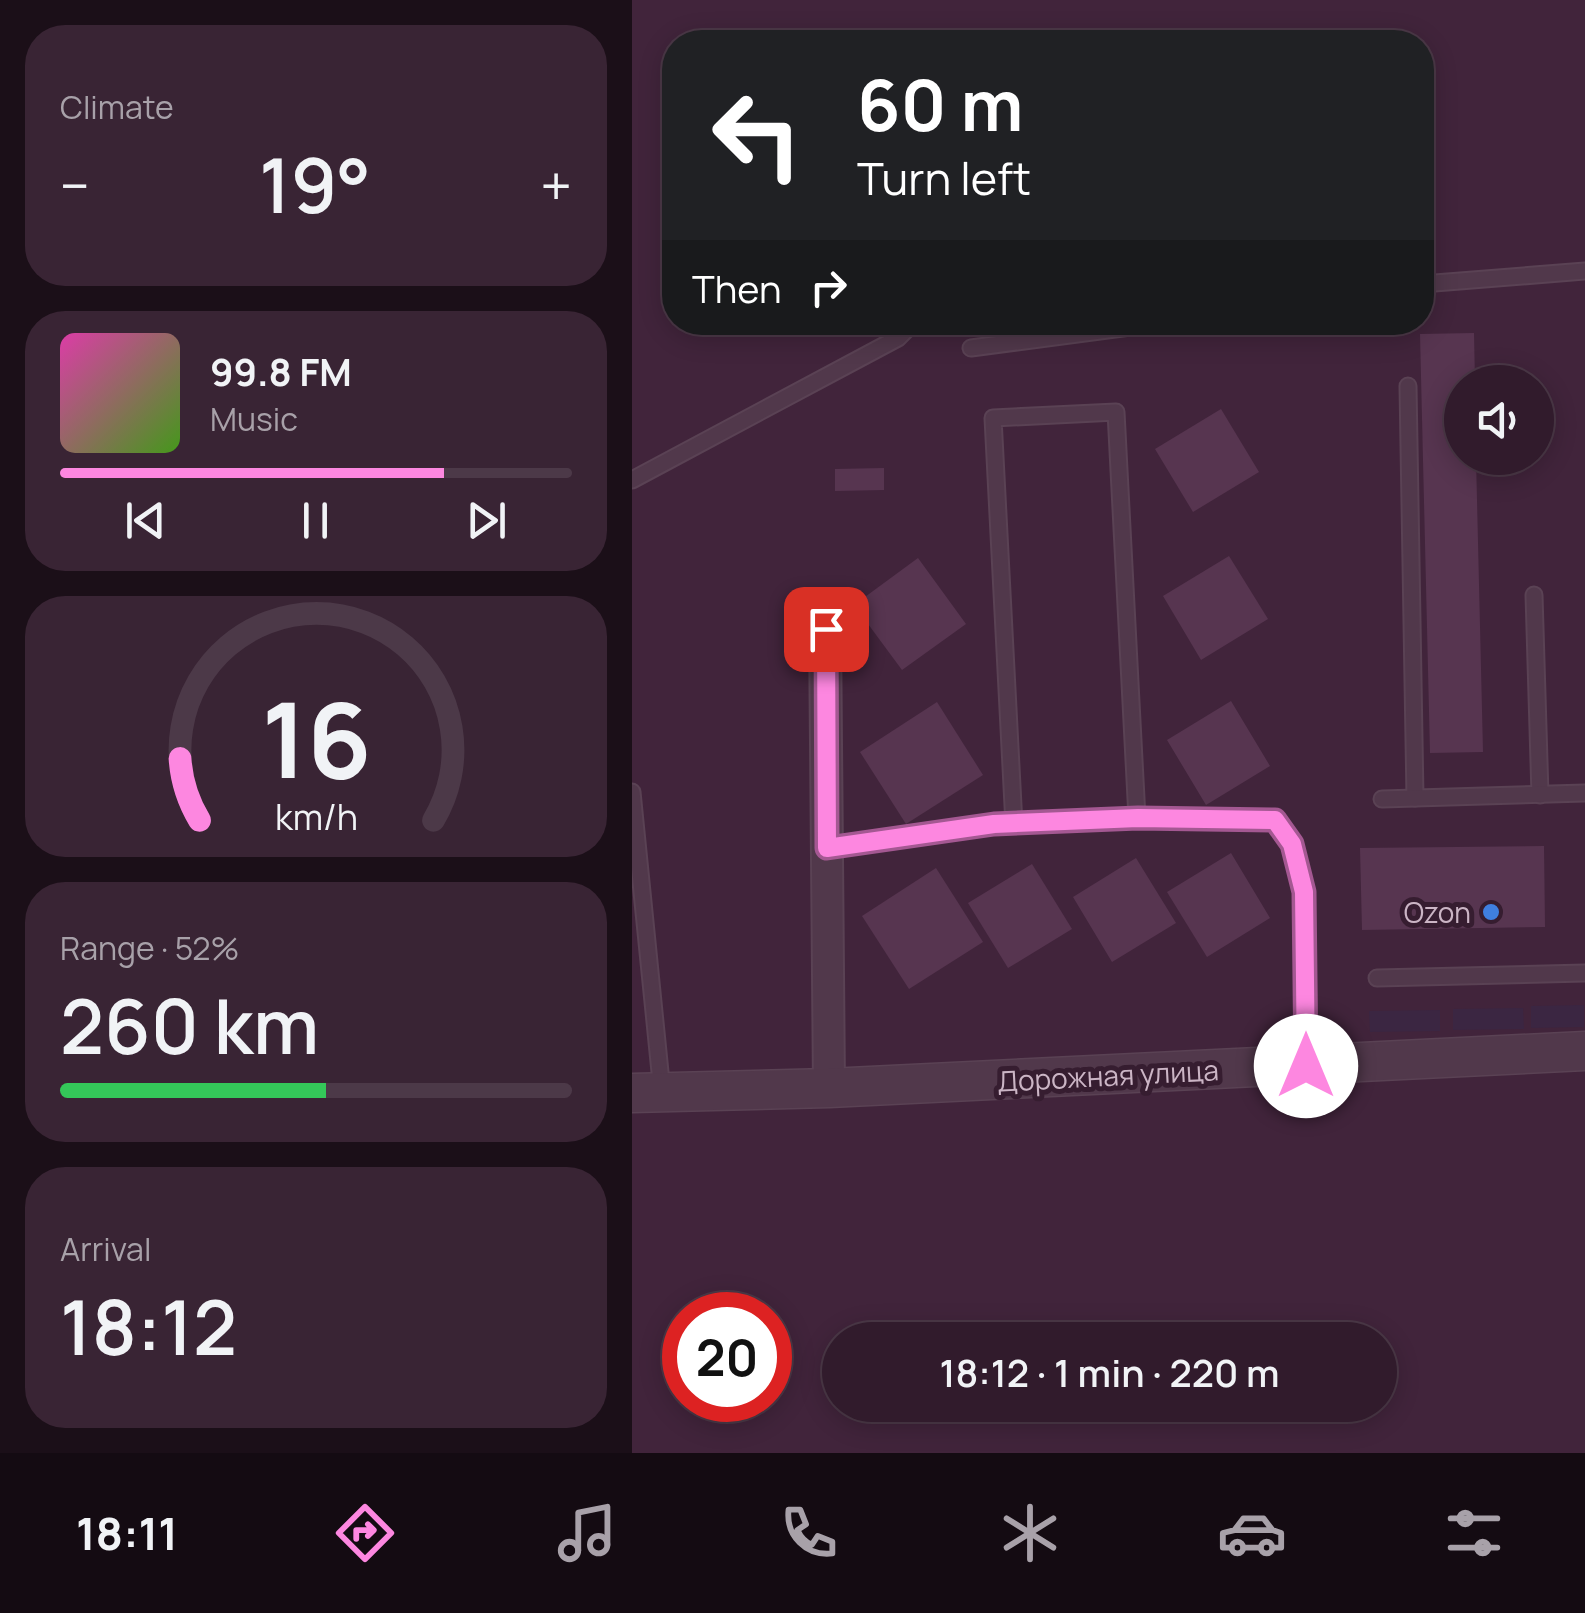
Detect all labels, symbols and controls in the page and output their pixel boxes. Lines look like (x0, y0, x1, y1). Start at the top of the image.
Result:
text: 60 m (857, 56, 1024, 152)
icon: left (692, 70, 822, 200)
text: Climate (60, 85, 174, 129)
text: 19° (259, 133, 371, 236)
text: − (60, 147, 90, 223)
text: + (540, 147, 572, 223)
text: Turn left (857, 147, 1031, 209)
icon: right (801, 260, 856, 315)
text: Then (692, 262, 781, 314)
text: 99.8 FM (210, 345, 352, 397)
map controls (1444, 365, 1554, 475)
button: sound (1444, 365, 1554, 475)
text: Music (210, 397, 298, 441)
icon: previous (118, 493, 173, 548)
icon: pause (288, 493, 343, 548)
icon: next (459, 493, 514, 548)
pin (784, 587, 869, 672)
icon: arrive (799, 602, 854, 657)
text: 16 (261, 667, 371, 809)
text: km/h (274, 792, 358, 841)
place label: Ozon (1404, 893, 1471, 931)
marker: Ozon (1480, 901, 1502, 923)
text: Range · 52% (60, 926, 239, 970)
text: 260 km (60, 974, 319, 1077)
position arrow (1254, 1014, 1358, 1118)
street label: Дорожная улица (996, 1050, 1220, 1100)
text: Arrival (60, 1227, 151, 1271)
text: 18:12 (60, 1275, 237, 1378)
speed limit sign: 20 (662, 1292, 792, 1422)
text: 18:12 · 1 min · 220 m (939, 1346, 1280, 1398)
icon: directions (330, 1498, 400, 1568)
icon: music (552, 1498, 622, 1568)
icon: phone (774, 1498, 844, 1568)
icon: climate (995, 1498, 1065, 1568)
icon: car (1217, 1498, 1287, 1568)
icon: filters (1439, 1498, 1509, 1568)
text: 18:11 (76, 1502, 178, 1564)

